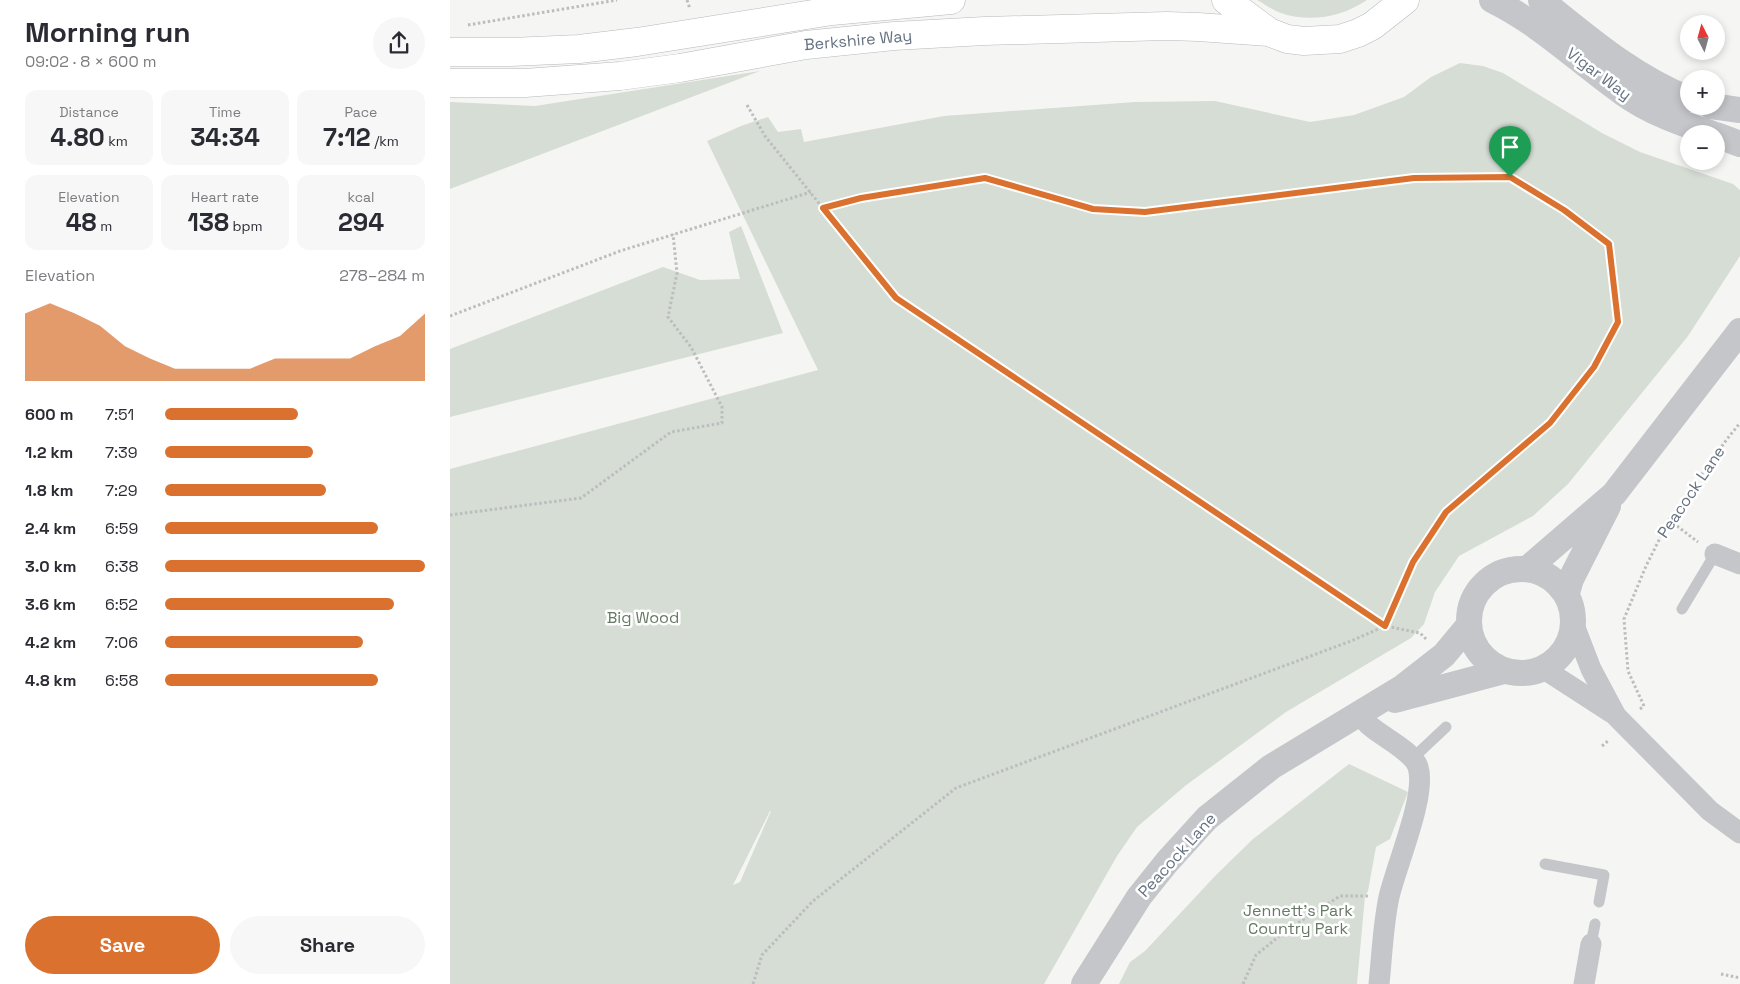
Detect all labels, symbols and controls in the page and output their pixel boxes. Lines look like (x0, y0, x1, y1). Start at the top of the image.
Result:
text: Morning run (25, 14, 190, 50)
north arrow (1680, 15, 1725, 60)
map controls (1680, 15, 1725, 170)
button: share (373, 17, 425, 69)
street label: Berkshire Way (803, 25, 913, 55)
street label: Vigar Way (1562, 43, 1636, 105)
text: 09:02 · 8 × 600 m (25, 51, 157, 72)
button: + (1680, 70, 1725, 115)
text: Distance (59, 103, 119, 121)
text: Time (209, 103, 241, 121)
text: Pace (345, 103, 377, 121)
text: 4.80 (50, 121, 105, 153)
text: 34:34 (190, 121, 260, 153)
text: 7:12 (323, 121, 371, 153)
button: − (1680, 125, 1725, 170)
pin (1489, 126, 1531, 177)
text: km (105, 132, 128, 150)
text: /km (371, 132, 399, 150)
icon: arrive (1496, 133, 1524, 161)
text: Elevation (58, 188, 120, 206)
text: Heart rate (191, 188, 259, 206)
text: kcal (347, 188, 375, 206)
text: 48 (66, 206, 97, 238)
text: 138 (187, 206, 229, 238)
text: 294 (338, 206, 384, 238)
text: m (97, 217, 112, 235)
text: bpm (229, 217, 263, 235)
text: Elevation (25, 265, 95, 286)
text: 278–284 m (339, 265, 425, 286)
text: 600 m (25, 404, 73, 425)
text: 7:51 (105, 404, 134, 425)
text: 1.2 km (25, 442, 73, 463)
text: 7:39 (105, 442, 138, 463)
street label: Peacock Lane (1652, 442, 1730, 542)
text: 1.8 km (25, 480, 73, 501)
text: 7:29 (105, 480, 137, 501)
text: 2.4 km (25, 518, 76, 539)
text: 6:59 (105, 518, 138, 539)
text: 3.0 km (25, 556, 76, 577)
text: 6:38 (105, 556, 138, 577)
text: 3.6 km (25, 594, 76, 615)
text: 6:52 (105, 594, 138, 615)
park label: Big Wood (607, 607, 679, 628)
text: 4.2 km (25, 632, 76, 653)
text: 7:06 (105, 632, 138, 653)
text: 4.8 km (25, 670, 76, 691)
text: 6:58 (105, 670, 138, 691)
street label: Peacock Lane (1133, 808, 1221, 902)
park label: Jennett's Park Country Park (1243, 900, 1353, 939)
button: Save (25, 916, 220, 974)
button: Share (230, 916, 425, 974)

